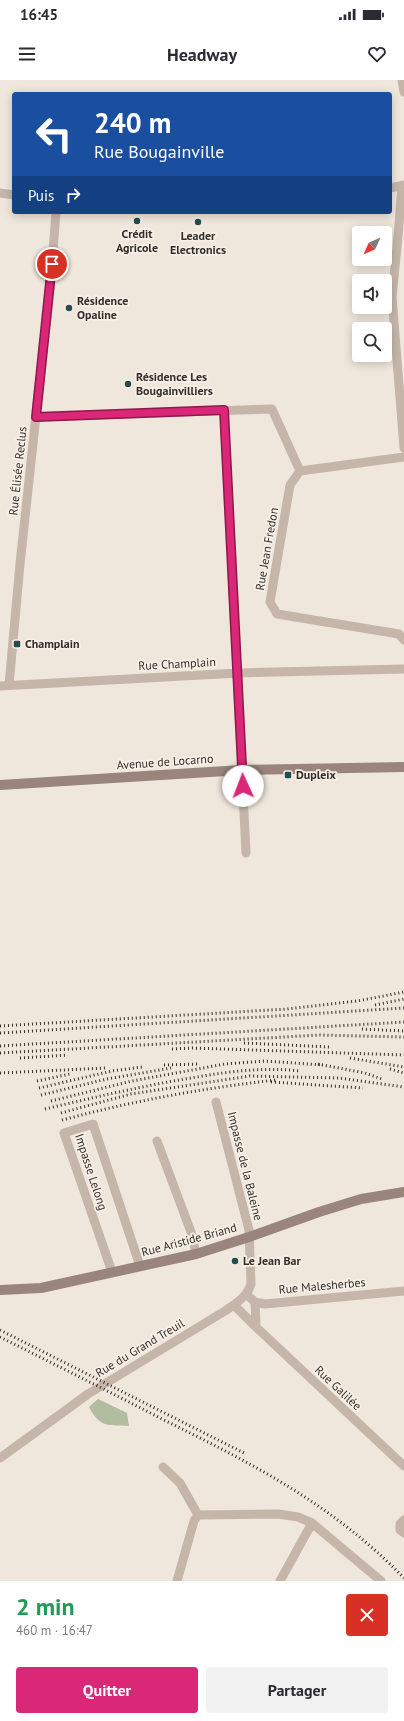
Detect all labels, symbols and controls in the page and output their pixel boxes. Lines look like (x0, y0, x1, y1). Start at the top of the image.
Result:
text: 16:45 (20, 5, 58, 24)
icon: menu (16, 43, 38, 65)
text: Headway (167, 43, 237, 66)
icon: heart (366, 43, 388, 65)
text: 240 m (94, 104, 171, 141)
icon: left (28, 108, 80, 160)
text: Rue Bougainville (94, 140, 224, 163)
icon: right (62, 184, 84, 206)
text: Puis (28, 186, 54, 205)
marker: Crédit Agricole (132, 216, 142, 226)
marker: Leader Electronics (193, 217, 203, 227)
place label: Crédit Agricole (116, 226, 158, 255)
north arrow (352, 226, 392, 266)
map controls (352, 226, 392, 362)
place label: Leader Electronics (170, 228, 226, 257)
pin (35, 247, 69, 281)
icon: arrive (41, 253, 63, 275)
button: sound (352, 274, 392, 314)
place label: Résidence Opaline (77, 293, 128, 322)
marker: Résidence Opaline (64, 303, 74, 313)
button: search (352, 322, 392, 362)
place label: Résidence Les Bougainvilliers (136, 369, 213, 398)
marker: Résidence Les Bougainvilliers (123, 379, 133, 389)
street label: Rue Élisée Reclus (5, 426, 30, 516)
street label: Rue Jean Fredon (252, 506, 281, 592)
place label: Champlain (25, 636, 80, 651)
marker: Champlain (12, 639, 22, 649)
street label: Rue Champlain (138, 654, 216, 673)
street label: Avenue de Locarno (116, 751, 214, 772)
position arrow (222, 765, 264, 807)
place label: Dupleix (296, 767, 337, 782)
marker: Dupleix (283, 770, 293, 780)
street label: Impasse de la Baleine (225, 1110, 266, 1222)
street label: Impasse Lelong (72, 1132, 111, 1212)
street label: Rue Aristide Briand (140, 1220, 238, 1259)
place label: Le Jean Bar (243, 1253, 302, 1268)
marker: Le Jean Bar (230, 1256, 240, 1266)
street label: Rue Malesherbes (278, 1274, 366, 1297)
street label: Rue du Grand Treuil (93, 1315, 187, 1380)
street label: Rue Galilée (312, 1362, 365, 1413)
text: 2 min (16, 1591, 75, 1622)
button: close (346, 1594, 388, 1636)
text: 460 m · 16:47 (16, 1622, 93, 1639)
button: Quitter (16, 1667, 198, 1713)
button: Partager (206, 1667, 388, 1713)

